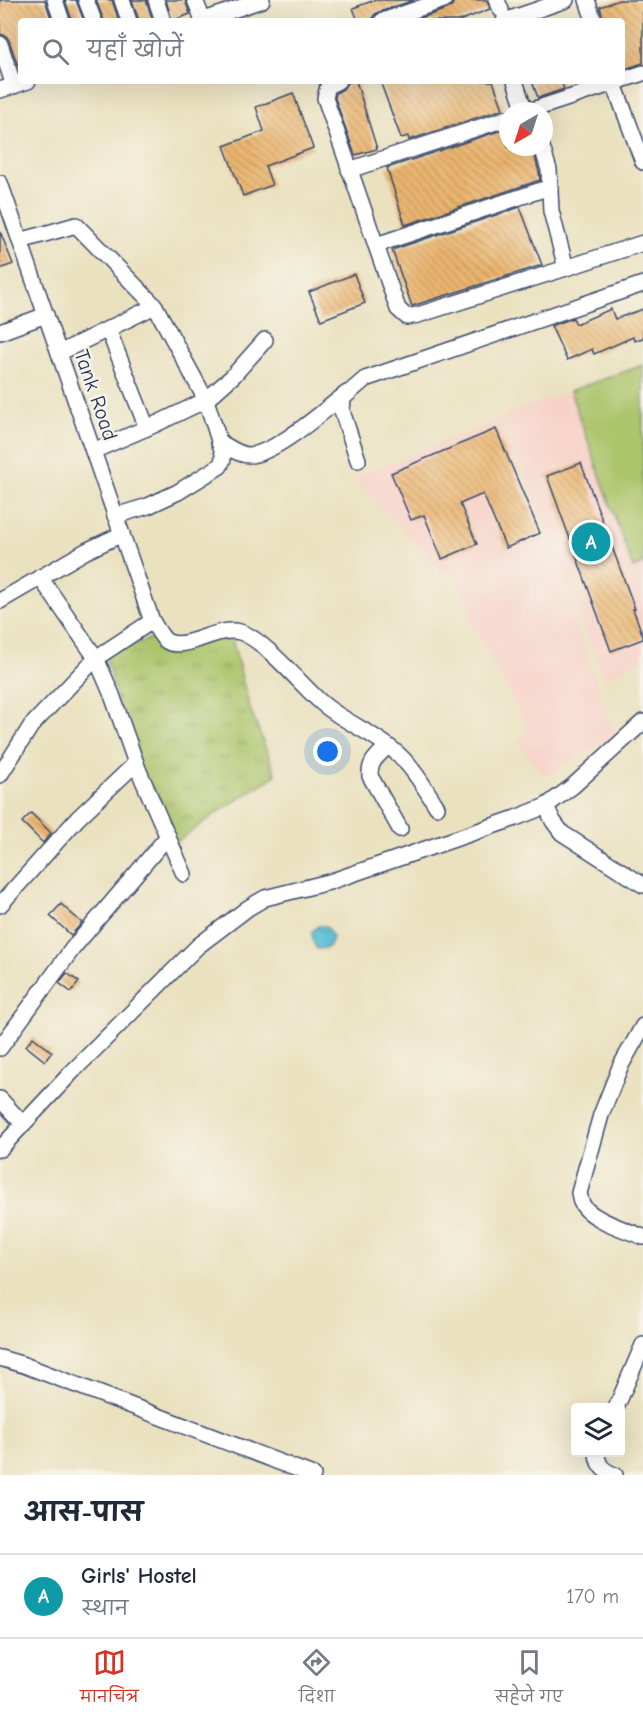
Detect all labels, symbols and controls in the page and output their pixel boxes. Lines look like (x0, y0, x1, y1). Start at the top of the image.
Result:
search box (18, 18, 625, 84)
icon: search (39, 35, 72, 68)
text: यहाँ खोजें (87, 37, 183, 63)
north arrow (499, 102, 553, 156)
street label: Tank Road (69, 347, 123, 443)
pin: A (572, 520, 610, 564)
your location (313, 737, 342, 766)
map controls (571, 1403, 625, 1457)
button: layers (571, 1403, 625, 1457)
text: आस-पास (24, 1498, 143, 1528)
text: Girls' Hostel (81, 1563, 197, 1589)
text: A (38, 1585, 49, 1608)
text: 170 m (566, 1585, 619, 1608)
text: स्थान (81, 1597, 128, 1620)
tab: मानचित्र (80, 1646, 139, 1714)
tab: दिशा (299, 1646, 335, 1714)
tab: सहेजे गए (495, 1646, 563, 1714)

